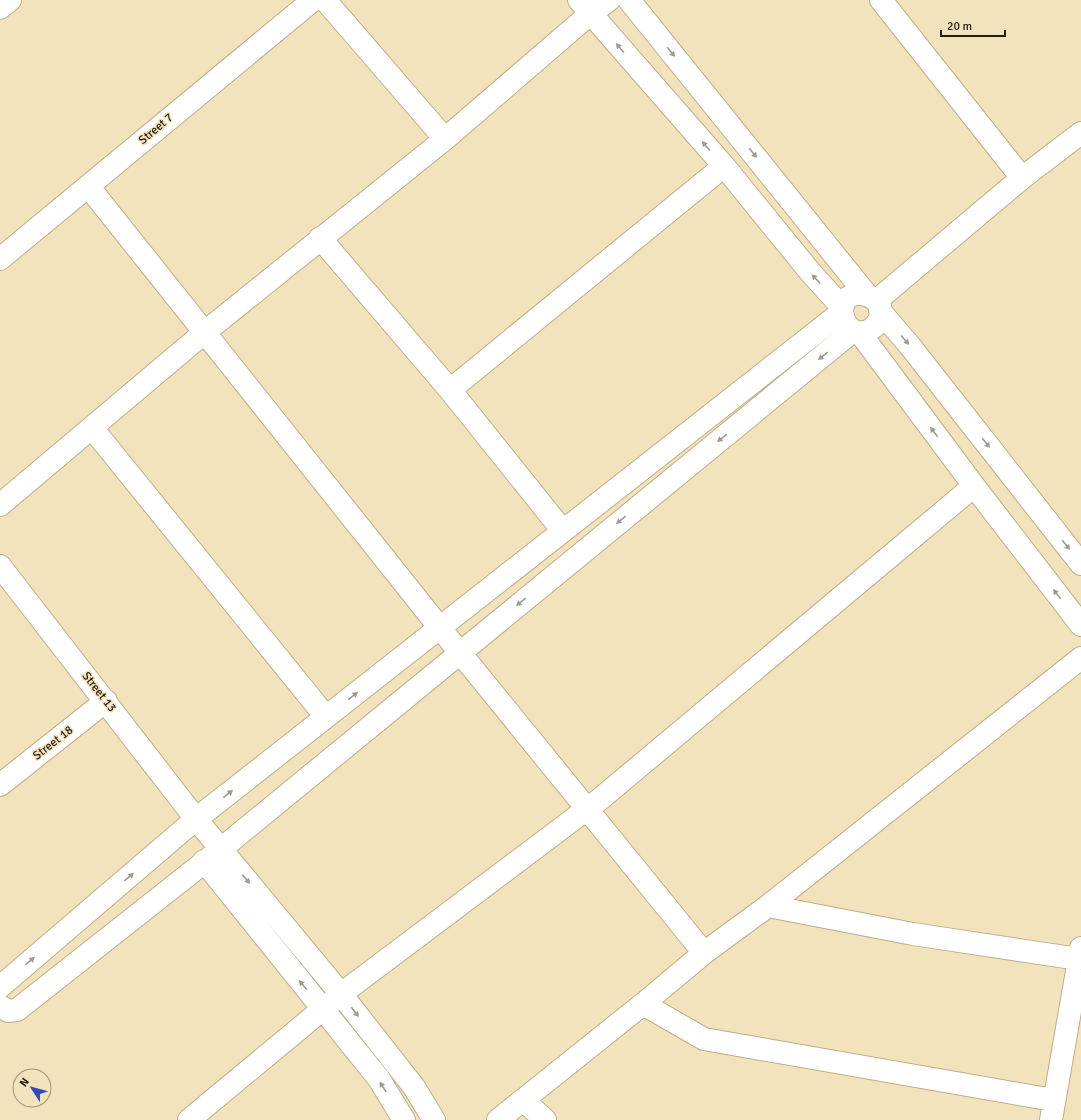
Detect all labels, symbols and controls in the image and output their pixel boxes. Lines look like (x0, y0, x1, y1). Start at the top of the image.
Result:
scale bar (941, 12, 1005, 38)
text: 20 m (947, 19, 972, 34)
one-way arrow (616, 43, 625, 54)
one-way arrow (667, 47, 676, 57)
street label: Street 7 (136, 110, 176, 148)
one-way arrow (702, 141, 711, 151)
one-way arrow (749, 148, 758, 158)
one-way arrow (811, 273, 820, 284)
one-way arrow (901, 335, 910, 346)
one-way arrow (817, 351, 828, 360)
one-way arrow (930, 427, 938, 437)
one-way arrow (717, 433, 727, 442)
one-way arrow (981, 437, 990, 448)
one-way arrow (616, 516, 627, 525)
one-way arrow (1062, 539, 1070, 550)
one-way arrow (1053, 588, 1061, 599)
one-way arrow (515, 598, 526, 607)
street label: Street 13 (79, 669, 119, 715)
one-way arrow (347, 692, 358, 700)
street label: Street 18 (30, 723, 76, 763)
one-way arrow (223, 789, 234, 798)
one-way arrow (124, 873, 133, 882)
one-way arrow (241, 874, 250, 884)
one-way arrow (24, 957, 35, 966)
one-way arrow (299, 980, 307, 990)
one-way arrow (351, 1006, 359, 1017)
north arrow (12, 1068, 52, 1108)
text: N (17, 1075, 32, 1089)
one-way arrow (380, 1081, 387, 1093)

